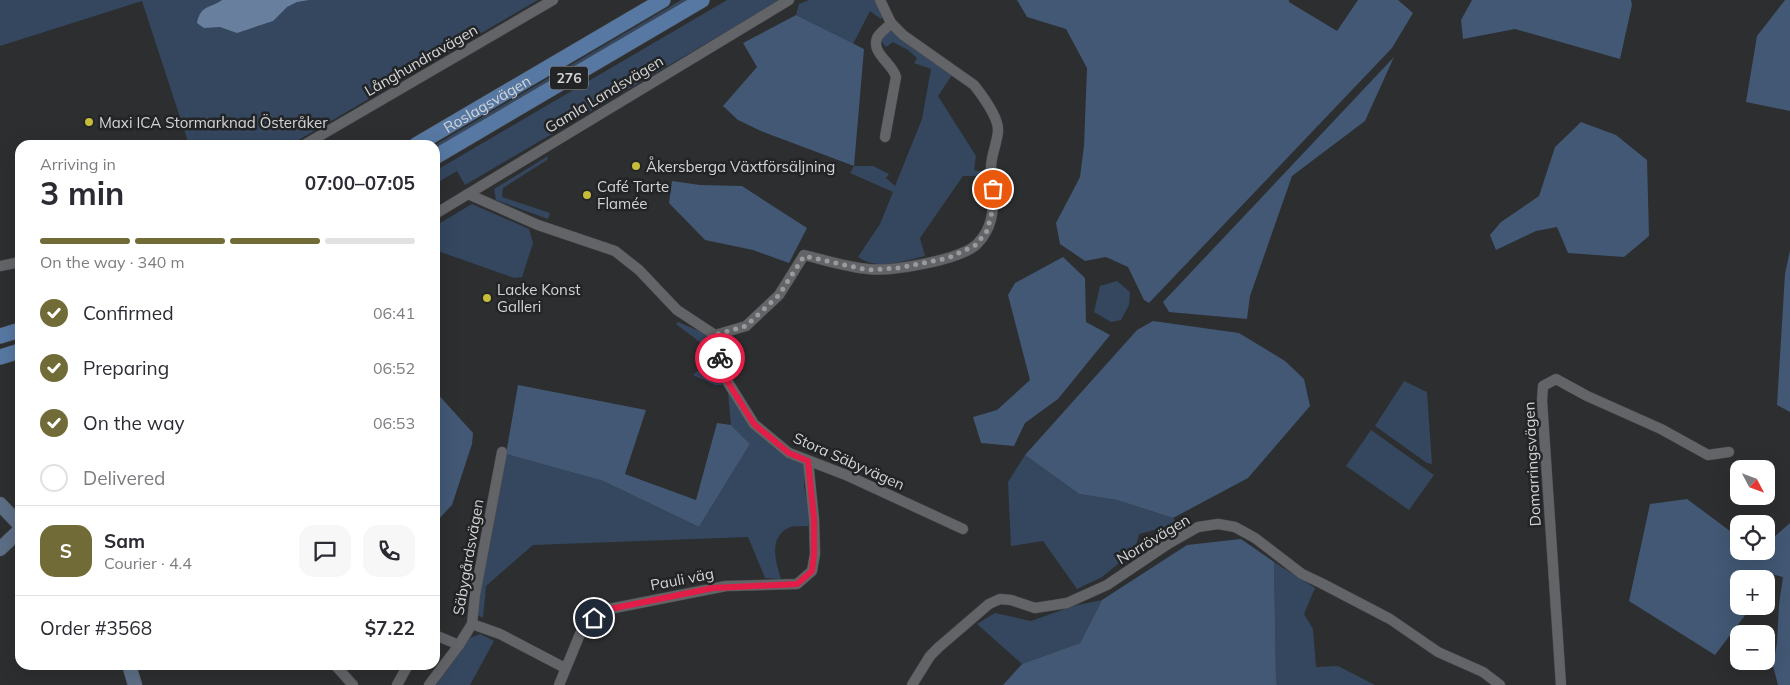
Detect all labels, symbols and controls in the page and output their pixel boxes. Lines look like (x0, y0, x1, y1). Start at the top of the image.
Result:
street label: Långhundravägen (361, 20, 481, 100)
street label: Gamla Landsvägen (541, 51, 667, 137)
road number: 276 (550, 66, 588, 90)
street label: Roslagsvägen (440, 70, 534, 137)
place label: Maxi ICA Stormarknad Österåker (99, 113, 328, 132)
marker: Maxi ICA Stormarknad Österåker (83, 116, 95, 128)
text: Arriving in (40, 154, 116, 174)
place label: Åkersberga Växtförsäljning (646, 156, 835, 176)
marker: Åkersberga Växtförsäljning (630, 160, 642, 172)
pin (972, 168, 1014, 210)
text: 07:00–07:05 (305, 171, 415, 195)
text: 3 min (40, 173, 124, 213)
icon: bag (979, 175, 1007, 203)
place label: Café Tarte Flamée (597, 177, 669, 213)
marker: Café Tarte Flamée (581, 189, 593, 201)
text: On the way · 340 m (40, 252, 185, 272)
place label: Lacke Konst Galleri (497, 280, 581, 316)
marker: Lacke Konst Galleri (481, 292, 493, 304)
icon: check (40, 299, 68, 327)
text: Confirmed (83, 301, 174, 325)
text: 06:41 (373, 303, 415, 323)
courier (695, 333, 745, 383)
icon: bike (706, 344, 734, 372)
icon: check (40, 354, 68, 382)
text: Preparing (83, 356, 169, 380)
text: 06:52 (373, 358, 415, 378)
street label: Domarringsvägen (1519, 401, 1545, 527)
icon: check (40, 409, 68, 437)
text: On the way (83, 411, 185, 435)
text: 06:53 (373, 413, 415, 433)
street label: Stora Säbyvägen (790, 428, 908, 494)
north arrow (1730, 460, 1775, 505)
map controls (1730, 460, 1775, 670)
text: Delivered (83, 466, 165, 490)
street label: Säbygårdsvägen (448, 497, 488, 617)
street label: Norrövägen (1113, 510, 1193, 568)
button: locate (1730, 515, 1775, 560)
button: chat (299, 525, 351, 577)
button: phone (363, 525, 415, 577)
text: Sam (104, 529, 145, 553)
text: S (60, 539, 72, 563)
text: Courier · 4.4 (104, 553, 192, 573)
street label: Pauli väg (649, 564, 715, 594)
button: + (1730, 570, 1775, 615)
pin (573, 597, 615, 639)
icon: home (580, 604, 608, 632)
text: Order #3568 (40, 616, 152, 640)
text: $7.22 (365, 616, 415, 640)
button: − (1730, 625, 1775, 670)

